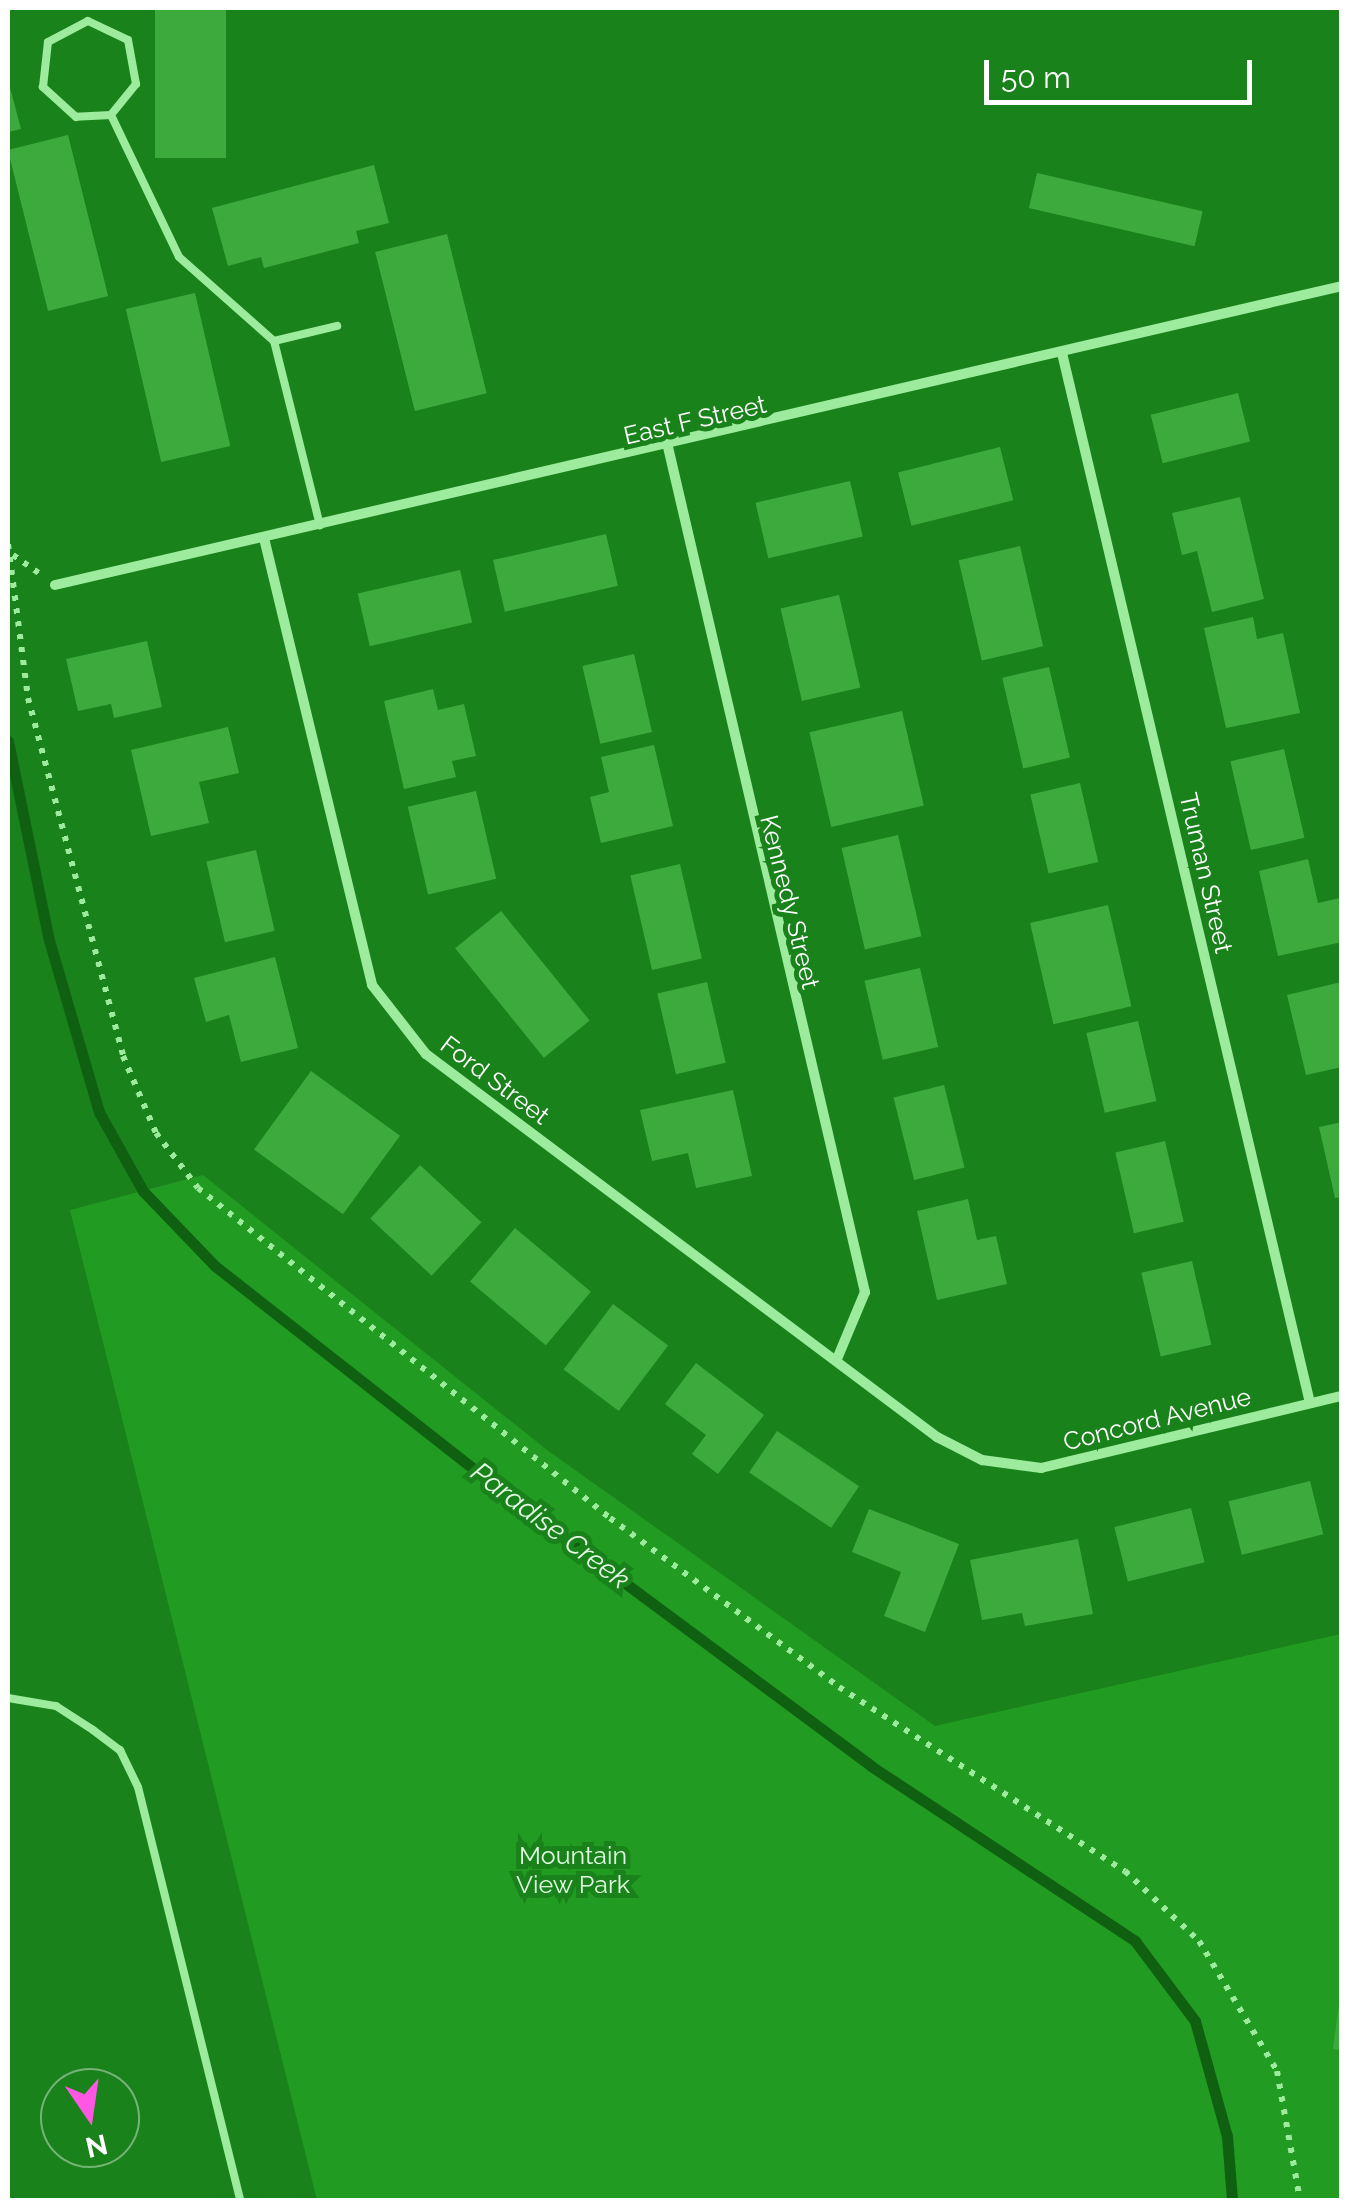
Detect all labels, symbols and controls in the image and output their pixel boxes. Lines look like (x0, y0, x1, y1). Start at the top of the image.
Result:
scale bar (989, 40, 1256, 102)
text: 50 m (1001, 60, 1071, 95)
street label: East F Street (620, 389, 770, 451)
street label: Truman Street (1173, 790, 1239, 956)
street label: Kennedy Street (754, 812, 826, 992)
street label: Ford Street (435, 1029, 555, 1131)
street label: Concord Avenue (1060, 1381, 1254, 1457)
water label: Paradise Creek (464, 1456, 636, 1596)
park label: Mountain View Park (516, 1841, 630, 1900)
north arrow (40, 2068, 140, 2168)
text: N (82, 2127, 111, 2164)

